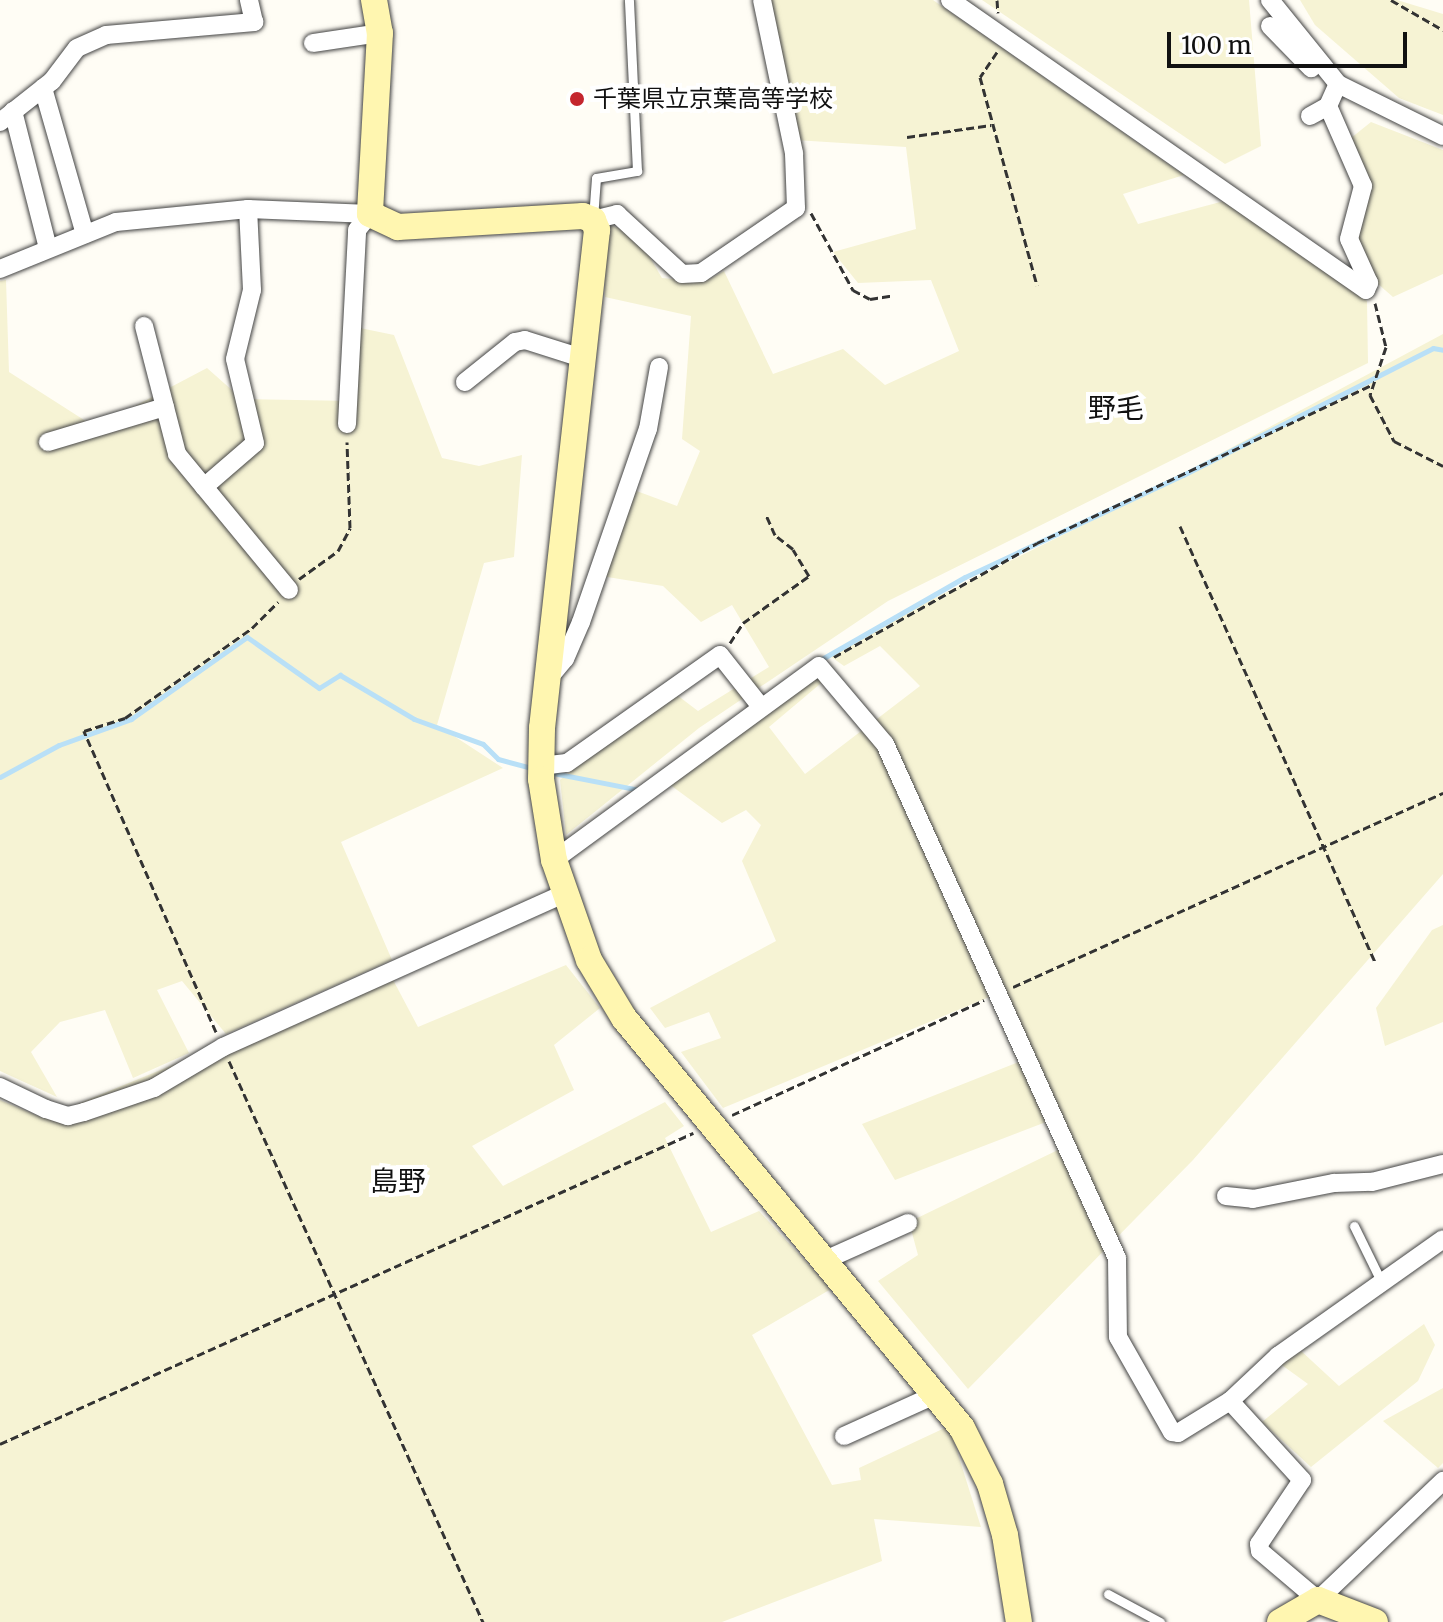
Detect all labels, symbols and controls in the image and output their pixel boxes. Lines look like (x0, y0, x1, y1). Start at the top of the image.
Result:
scale bar (1171, 16, 1411, 66)
text: 100 m (1181, 30, 1251, 61)
place label: 千葉県立京葉高等学校 (593, 85, 833, 113)
marker: 千葉県立京葉高等学校 (568, 90, 586, 108)
district label: 野毛 (1088, 391, 1144, 425)
district label: 島野 (370, 1164, 426, 1198)

